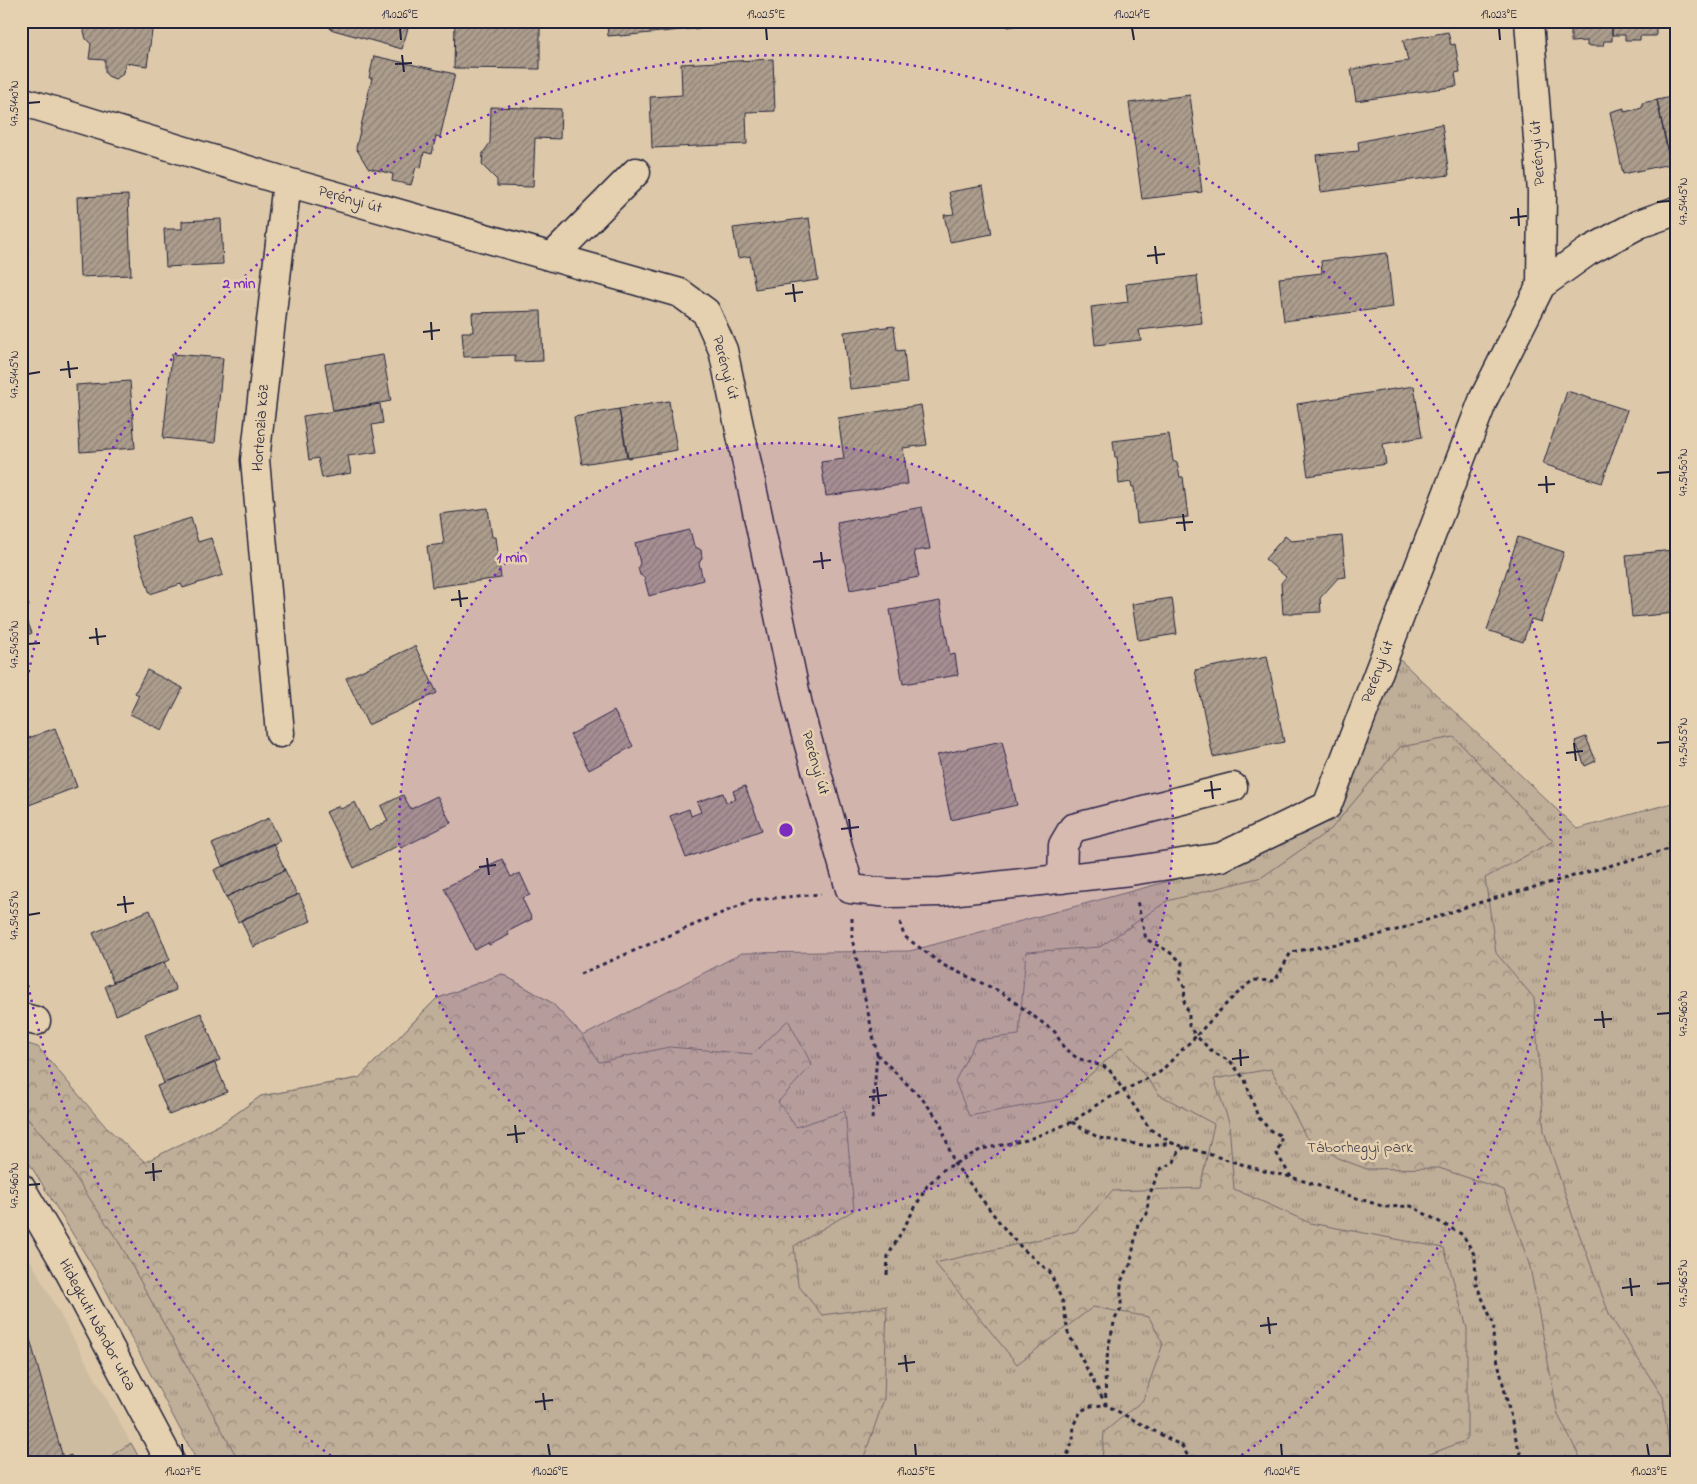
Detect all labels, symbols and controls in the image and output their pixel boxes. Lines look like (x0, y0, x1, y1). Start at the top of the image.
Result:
text: 19.026°E (382, 6, 418, 24)
text: 19.025°E (747, 6, 785, 24)
text: 19.024°E (1114, 6, 1150, 24)
text: 19.023°E (1481, 6, 1517, 24)
text: 47.5440°N (6, 80, 24, 126)
street label: Perényi út (1524, 119, 1552, 187)
text: 47.5445°N (1675, 177, 1693, 225)
street label: Perényi út (315, 179, 386, 221)
text: 2 min (222, 273, 256, 295)
street label: Perényi út (705, 333, 745, 403)
text: 47.5445°N (6, 350, 24, 398)
street label: Hortenzia köz (246, 383, 276, 472)
text: 47.5450°N (1675, 448, 1693, 496)
text: 1 min (497, 547, 528, 569)
text: 47.5450°N (6, 620, 24, 668)
street label: Perényi út (1355, 636, 1401, 707)
text: 47.5455°N (1675, 717, 1693, 767)
street label: Perényi út (794, 728, 836, 799)
centre of rings (777, 821, 795, 839)
text: 47.5455°N (6, 890, 24, 940)
text: 47.5460°N (1675, 990, 1693, 1036)
park label: Táborhegyi park (1307, 1136, 1414, 1160)
text: 47.5460°N (6, 1162, 24, 1208)
street label: Hidegkuti Nándor utca (52, 1255, 142, 1395)
text: 47.5465°N (1675, 1259, 1693, 1307)
text: 19.027°E (165, 1463, 201, 1481)
text: 19.026°E (532, 1463, 568, 1481)
text: 19.025°E (897, 1463, 935, 1481)
text: 19.024°E (1264, 1463, 1300, 1481)
text: 19.023°E (1631, 1463, 1667, 1481)

